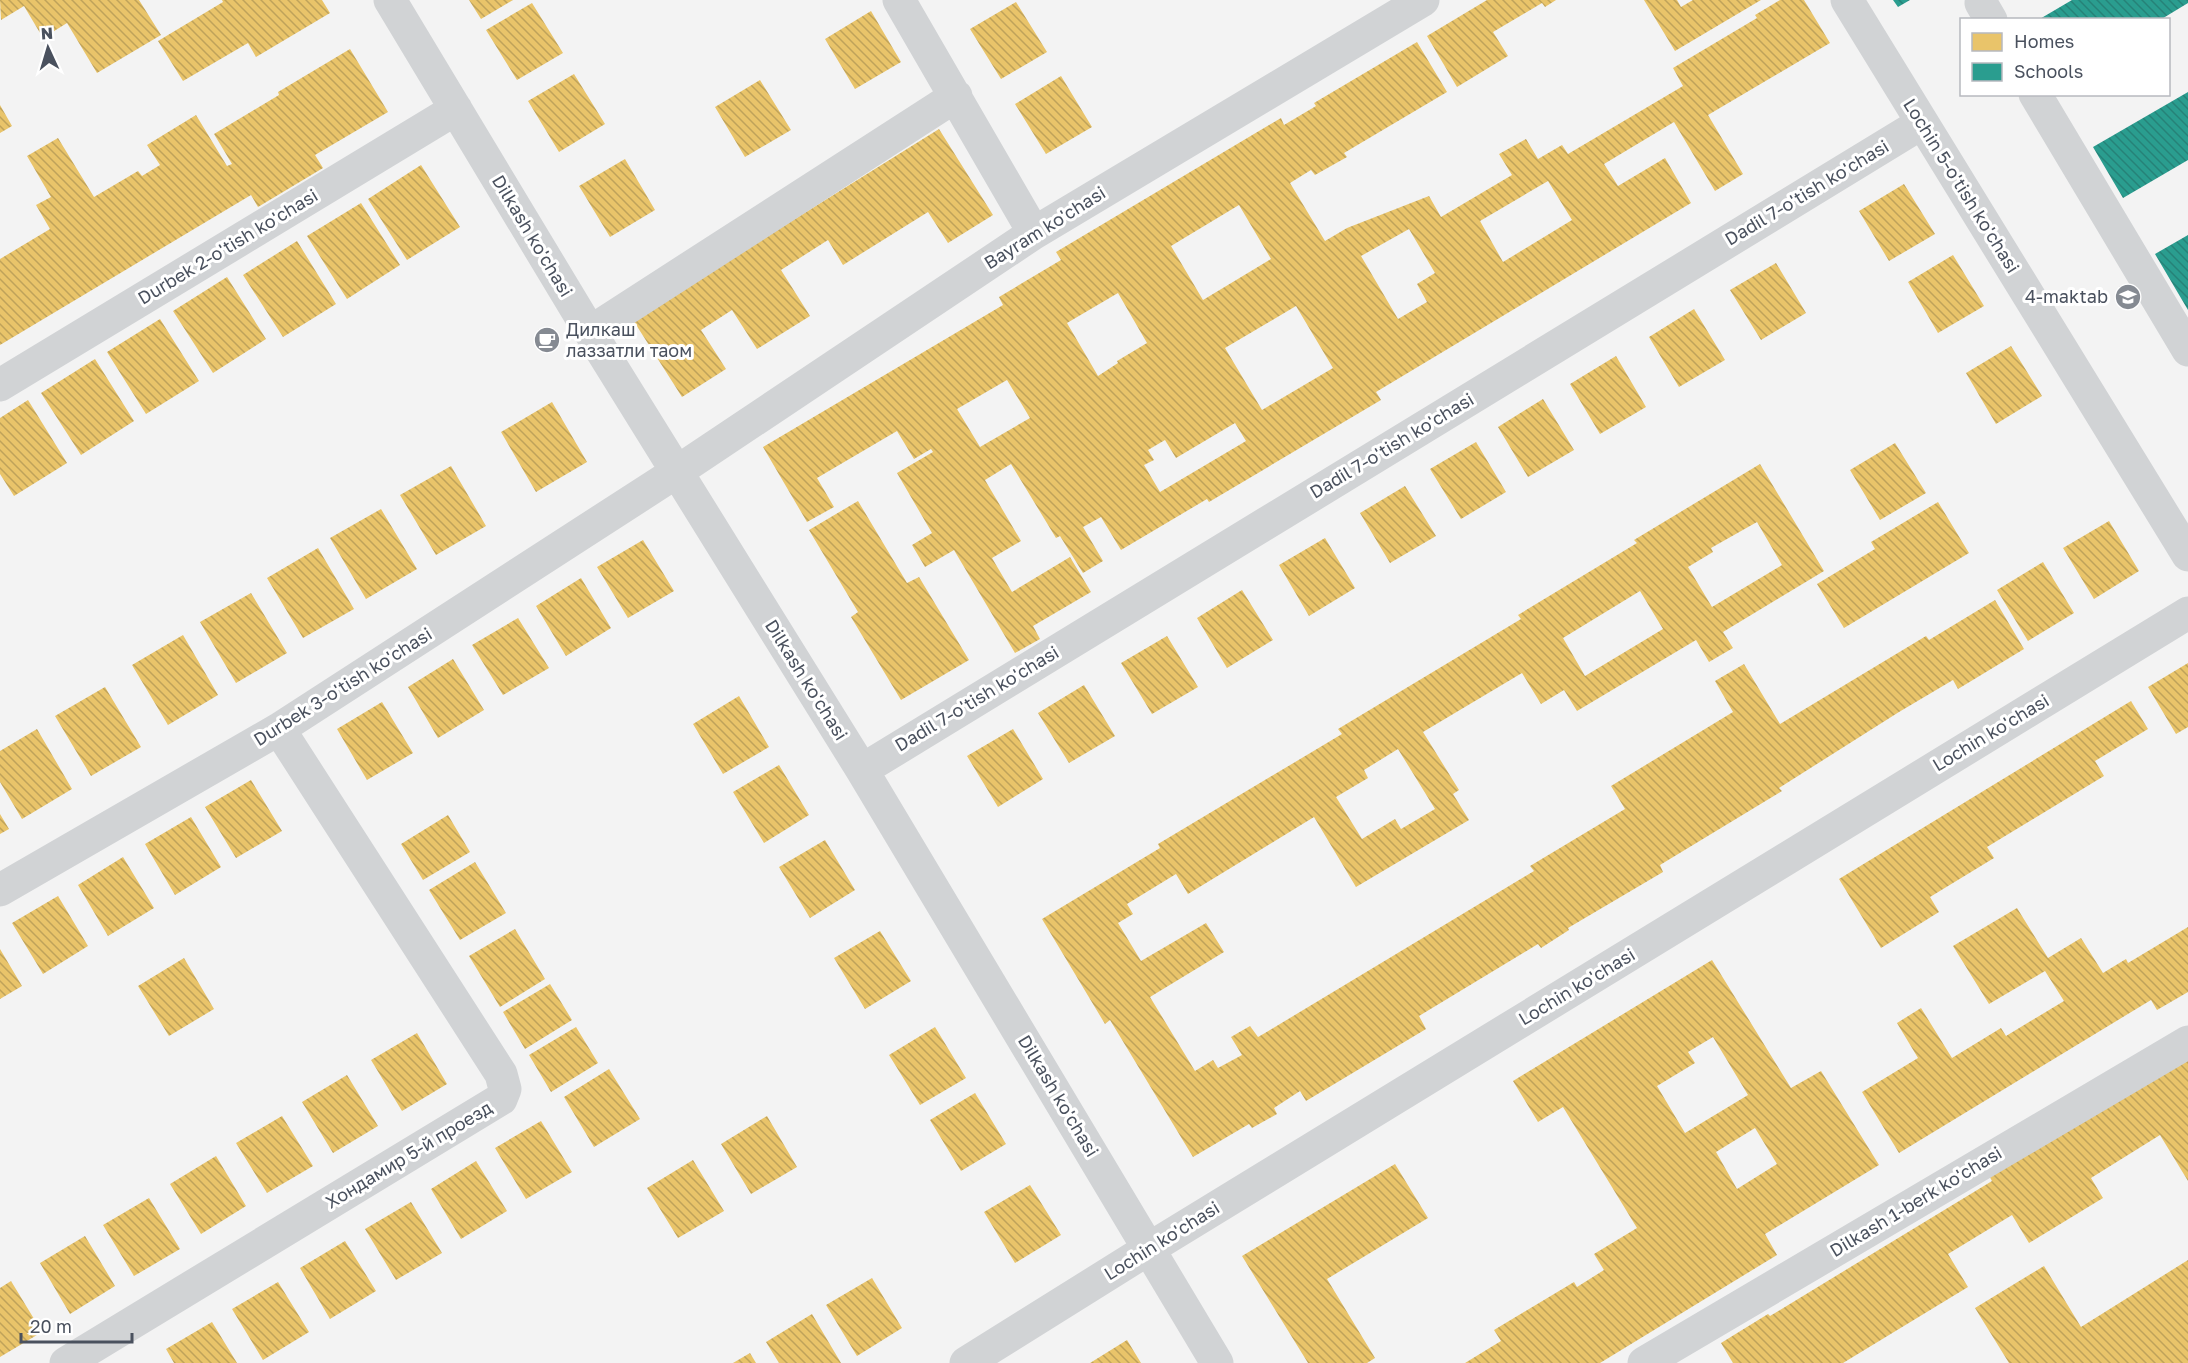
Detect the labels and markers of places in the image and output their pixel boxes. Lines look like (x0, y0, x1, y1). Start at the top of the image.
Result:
school or university icon: 4-maktab (2113, 282, 2143, 312)
place label: 4-maktab (2025, 285, 2108, 307)
place label: Дилкаш лаззатли таом (566, 318, 692, 361)
cafe icon: Дилкаш лаззатли таом (532, 325, 562, 355)

